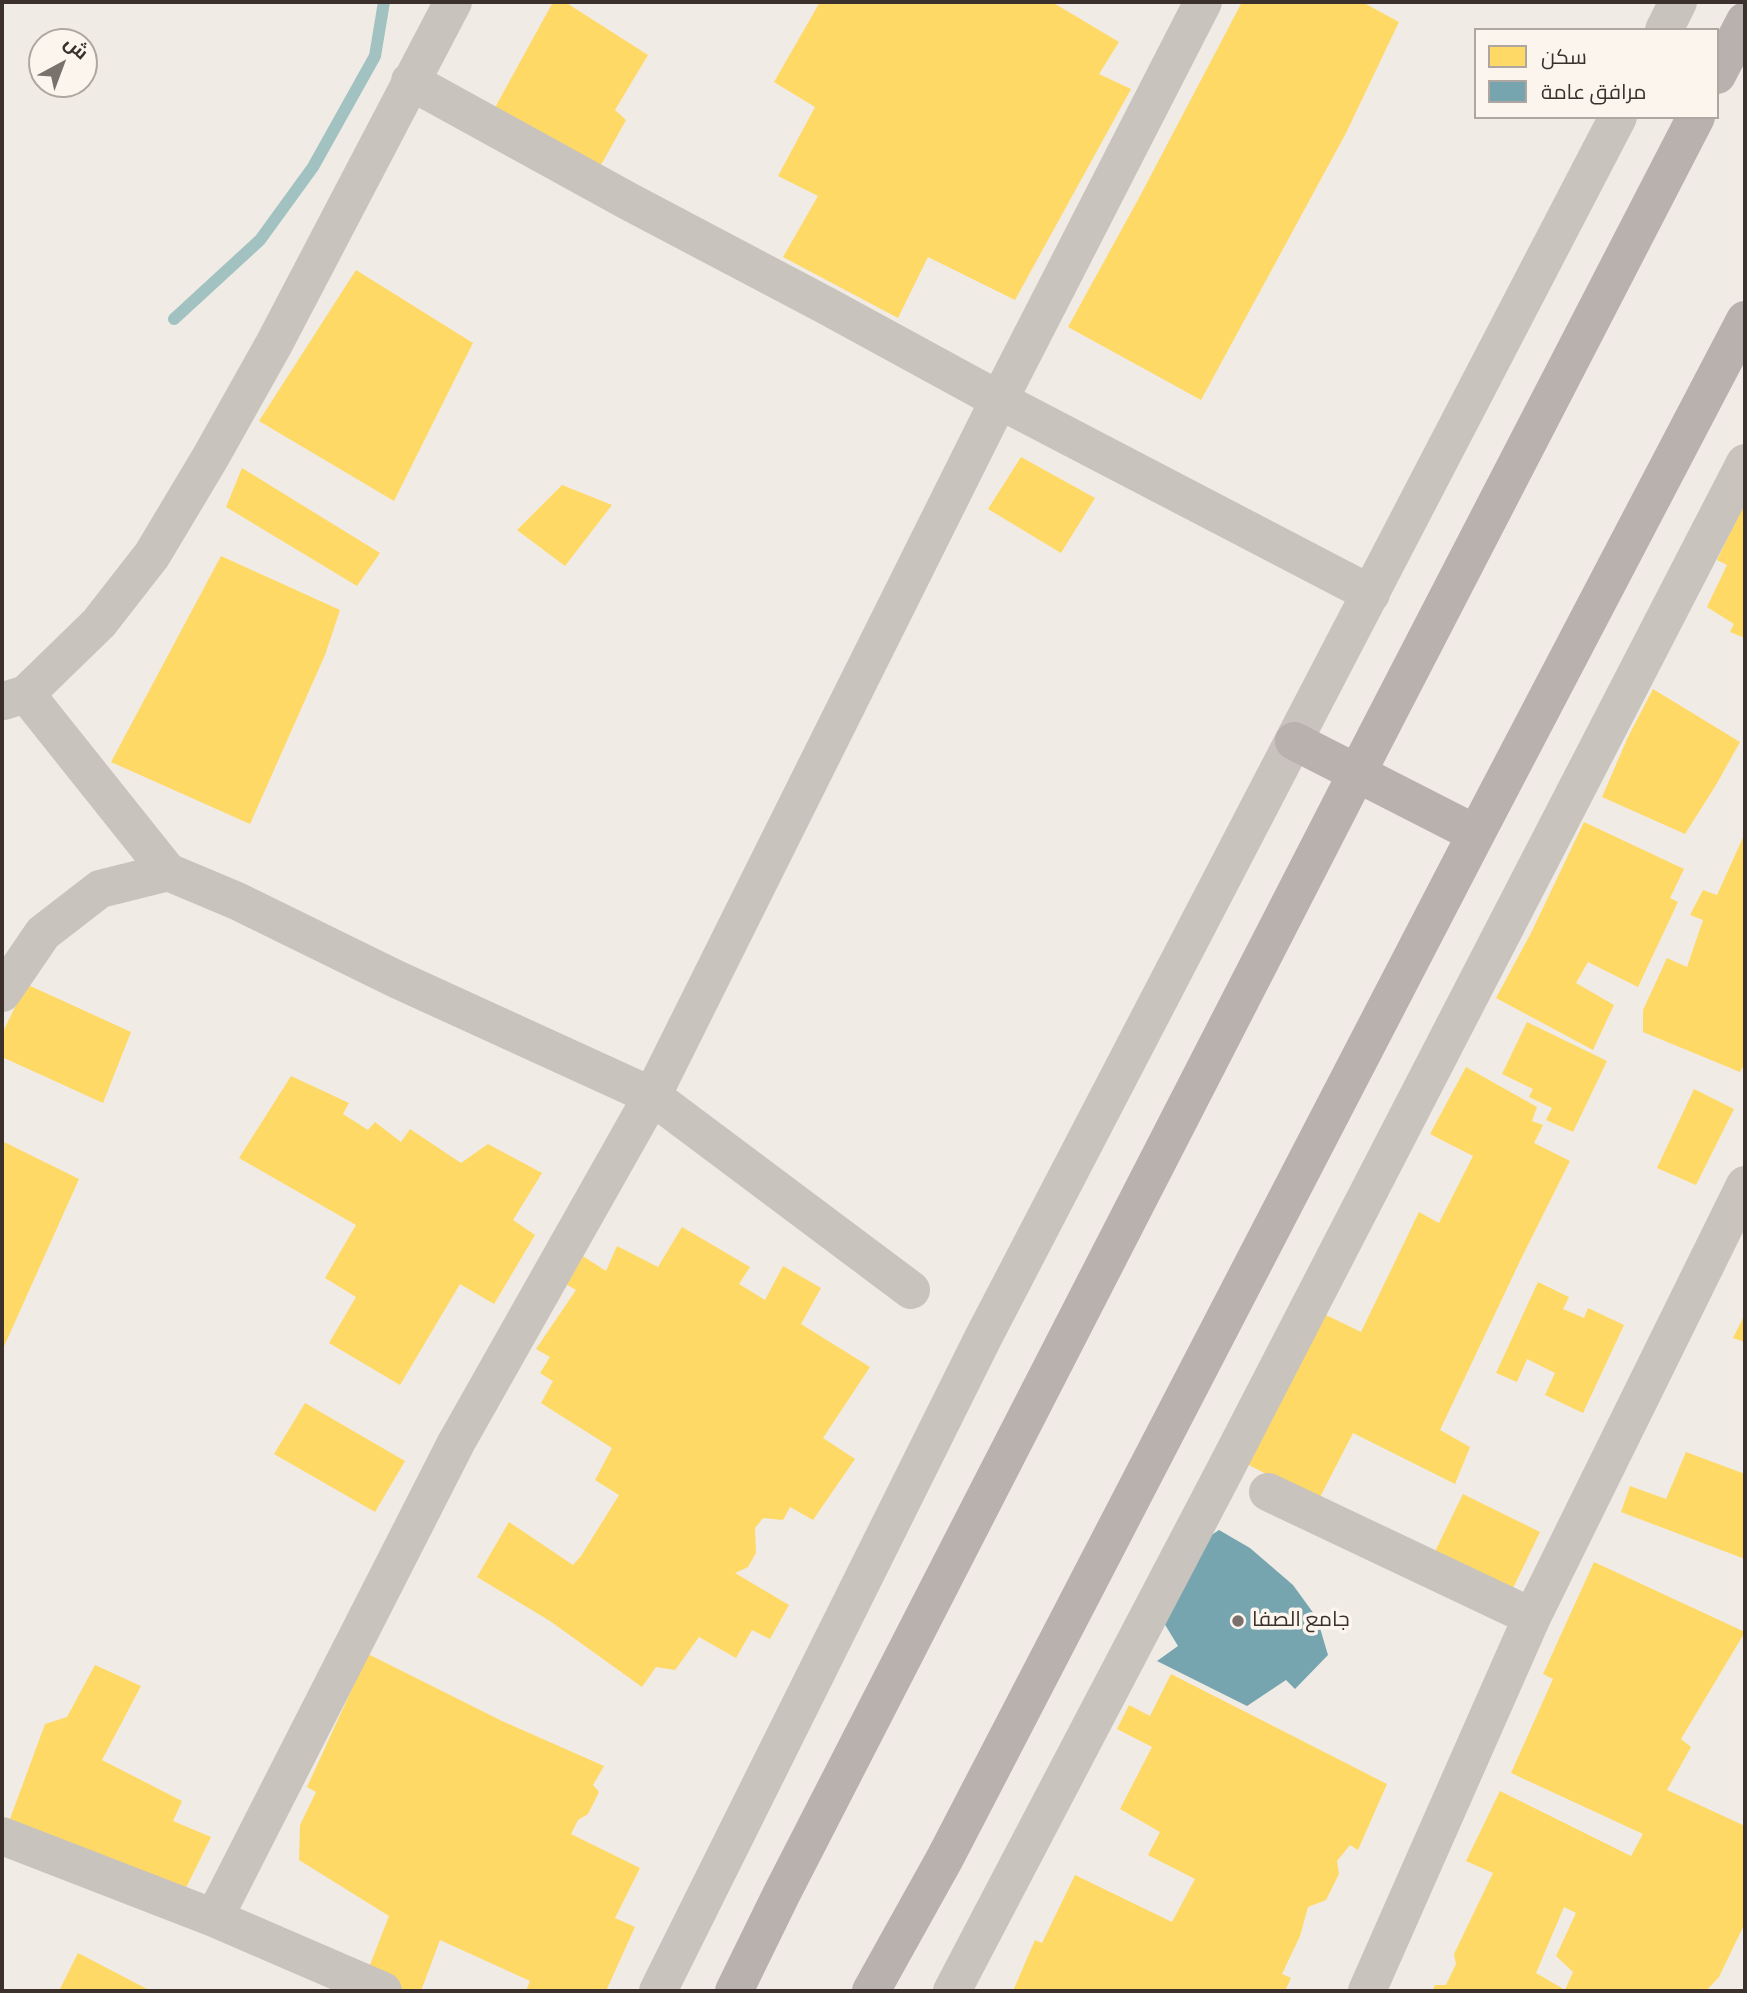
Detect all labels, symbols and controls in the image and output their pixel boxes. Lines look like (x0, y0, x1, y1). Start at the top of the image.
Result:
north arrow (28, 28, 98, 98)
legend (1474, 28, 1719, 119)
text: ش (58, 30, 94, 66)
text: سكن (1541, 42, 1587, 72)
text: مرافق عامة (1541, 77, 1646, 107)
place label: جامع الصفا (1252, 1608, 1350, 1634)
marker: جامع الصفا (1230, 1613, 1246, 1629)

